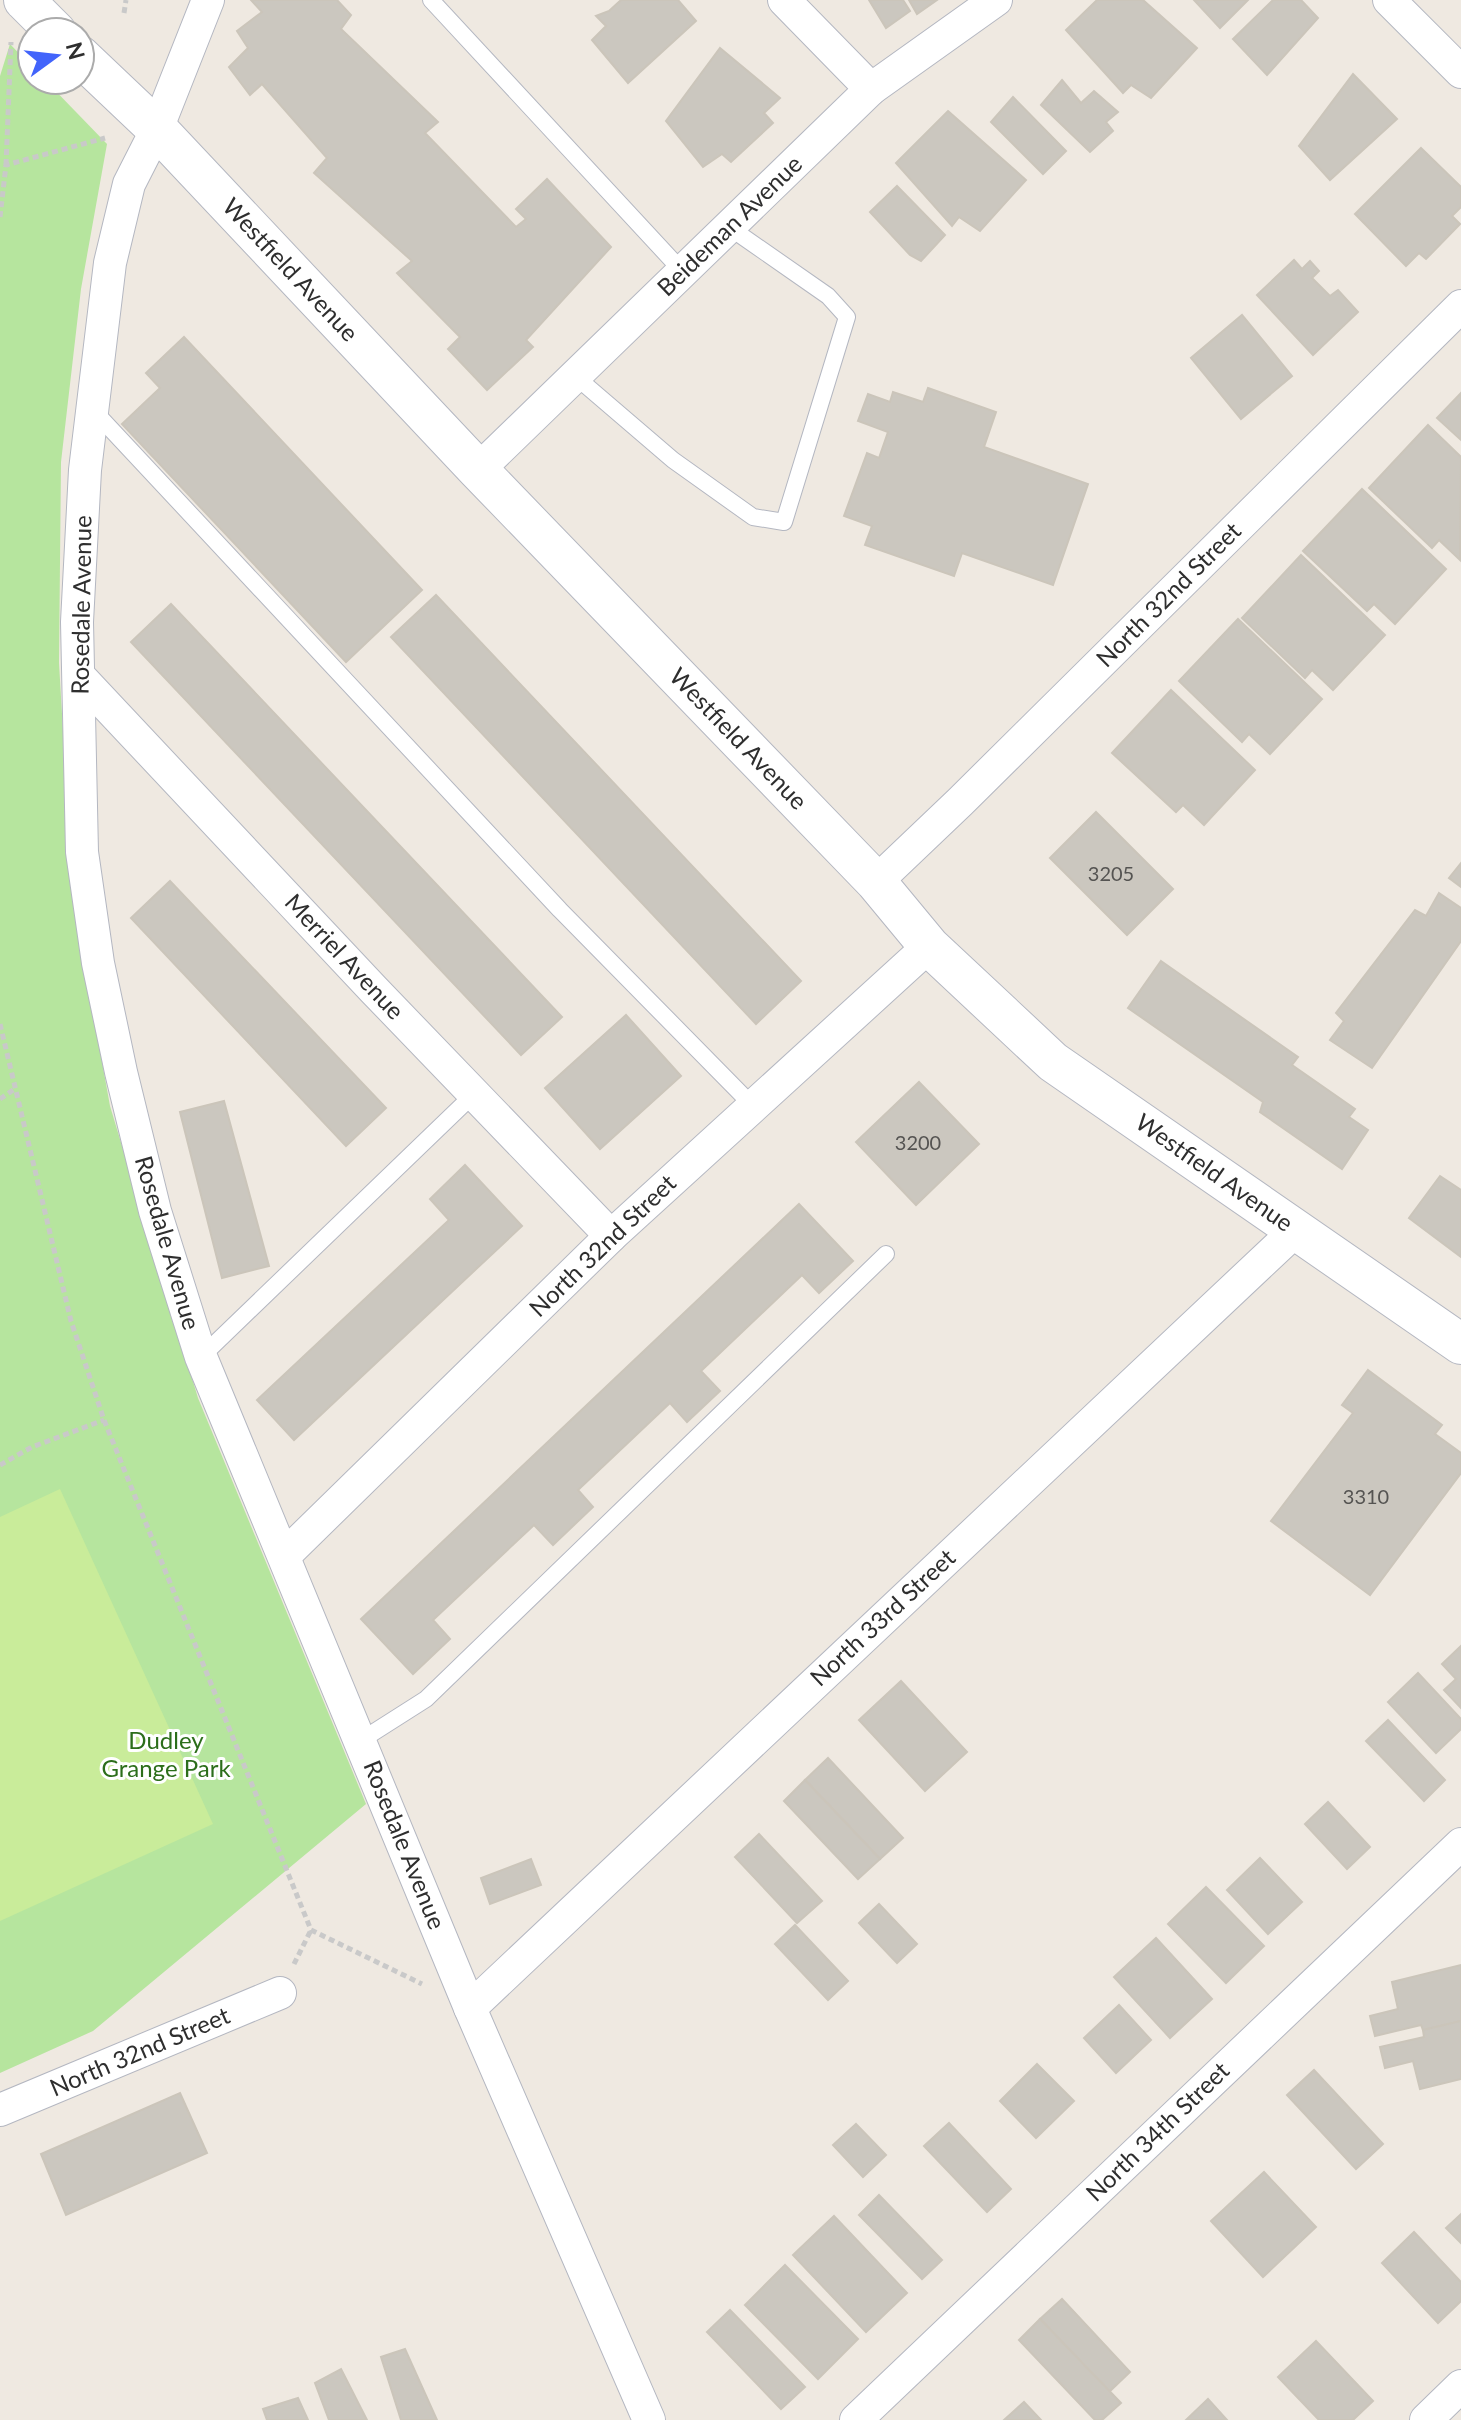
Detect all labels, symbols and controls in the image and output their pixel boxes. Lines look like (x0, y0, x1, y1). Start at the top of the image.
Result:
north arrow (16, 16, 96, 96)
text: N (61, 39, 91, 62)
street label: Beideman Avenue (651, 149, 807, 301)
street label: Westfield Avenue (217, 191, 365, 347)
street label: Rosedale Avenue (64, 515, 97, 695)
street label: North 32nd Street (1090, 515, 1247, 672)
street label: Westfield Avenue (664, 661, 814, 815)
house number: 3205 (1088, 861, 1134, 885)
street label: Merriel Avenue (280, 887, 411, 1025)
street label: Westfield Avenue (1131, 1107, 1299, 1237)
house number: 3200 (895, 1130, 941, 1154)
street label: Rosedale Avenue (130, 1152, 207, 1333)
street label: North 32nd Street (523, 1167, 682, 1322)
house number: 3310 (1343, 1484, 1389, 1508)
street label: North 33rd Street (804, 1542, 961, 1691)
park label: Dudley Grange Park (101, 1725, 231, 1782)
street label: Rosedale Avenue (358, 1756, 452, 1933)
street label: North 32nd Street (45, 2000, 234, 2102)
street label: North 34th Street (1079, 2055, 1235, 2207)

